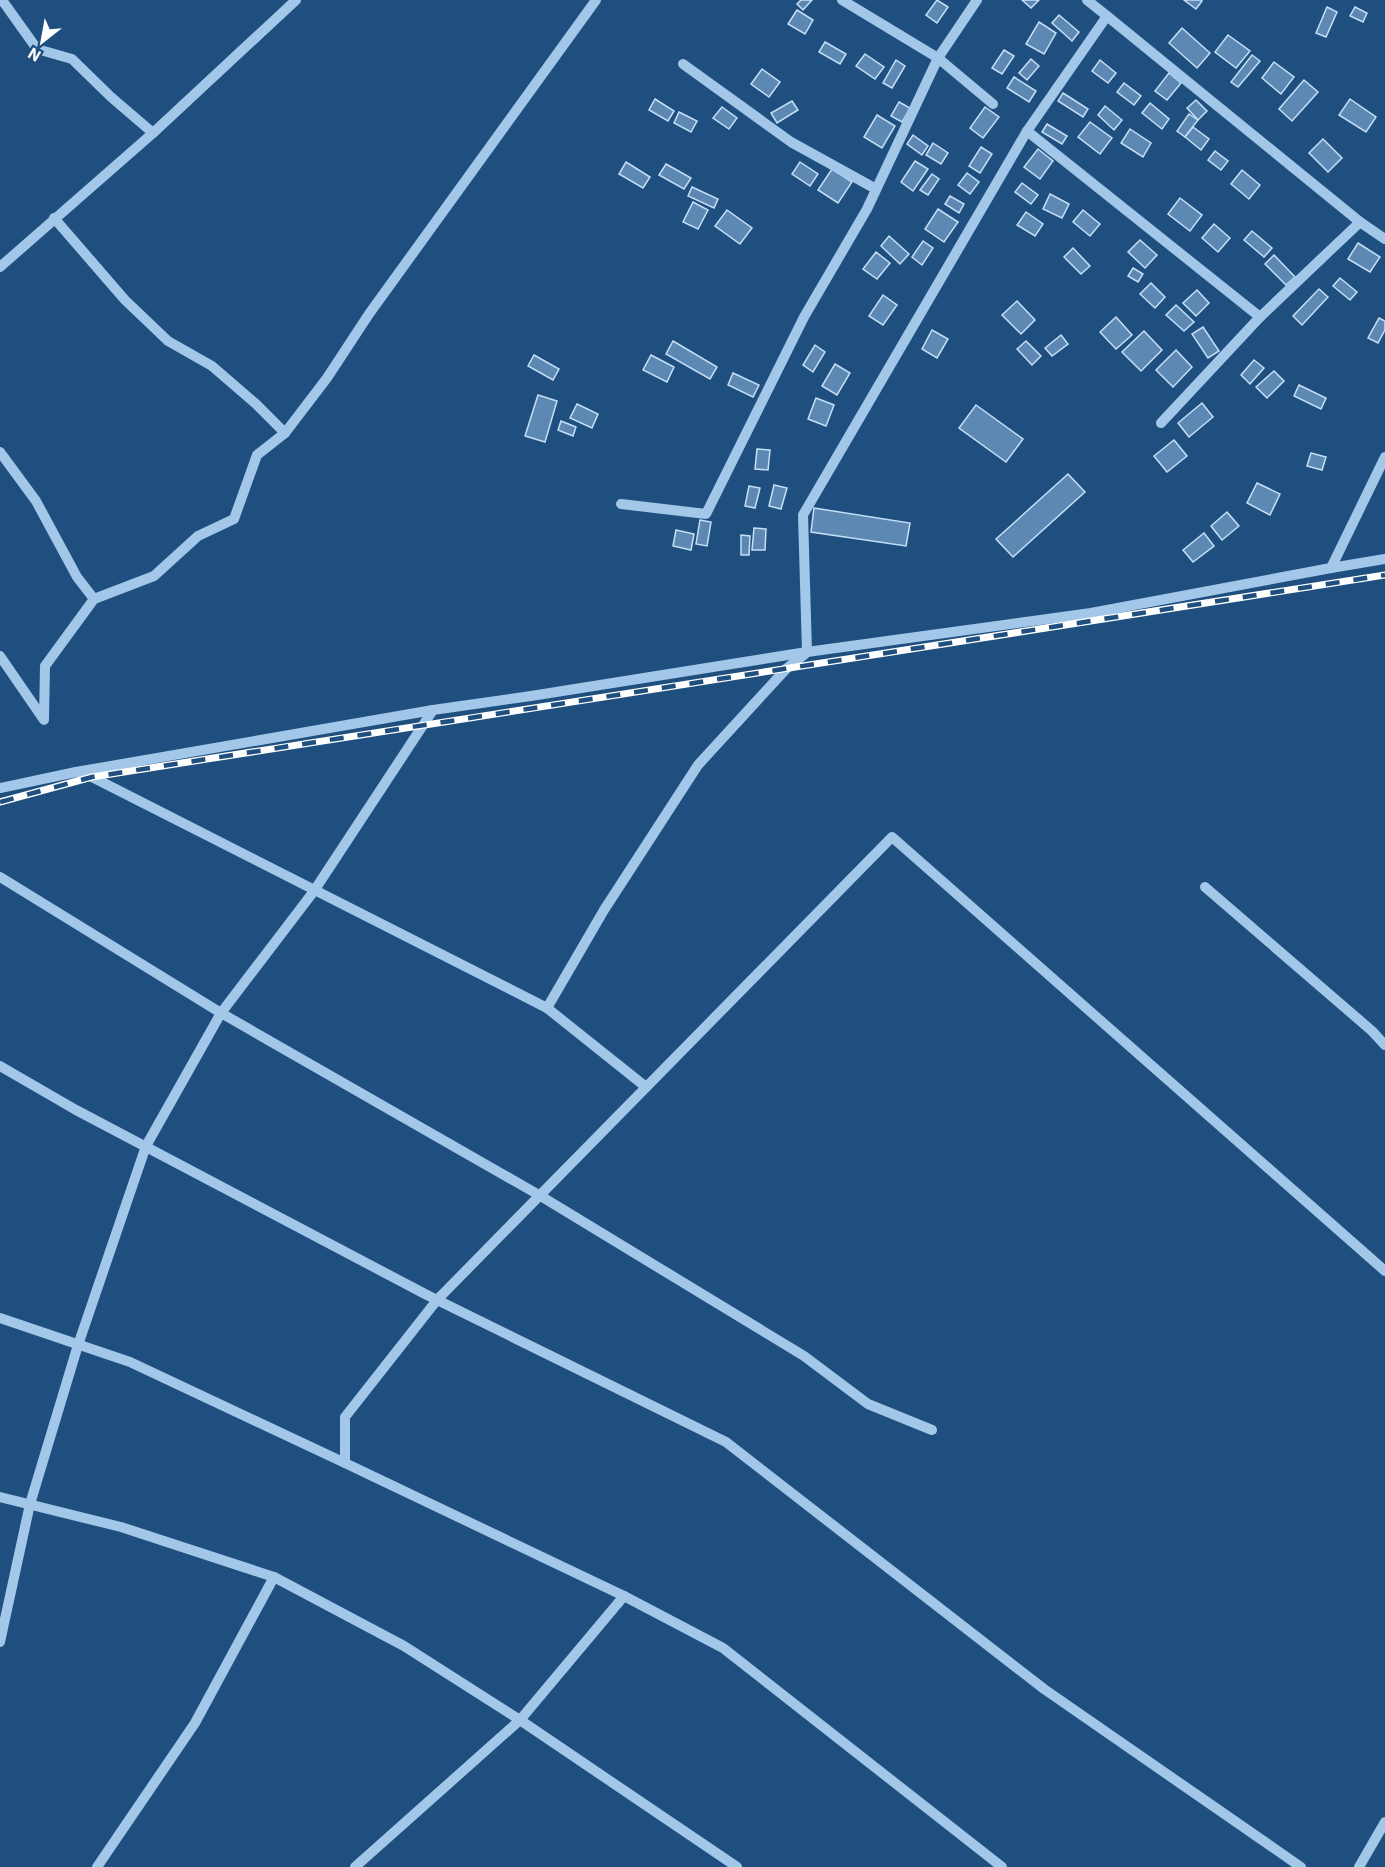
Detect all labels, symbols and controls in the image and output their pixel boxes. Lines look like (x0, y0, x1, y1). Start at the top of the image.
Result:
north arrow (12, 12, 72, 72)
text: N (24, 43, 44, 66)

